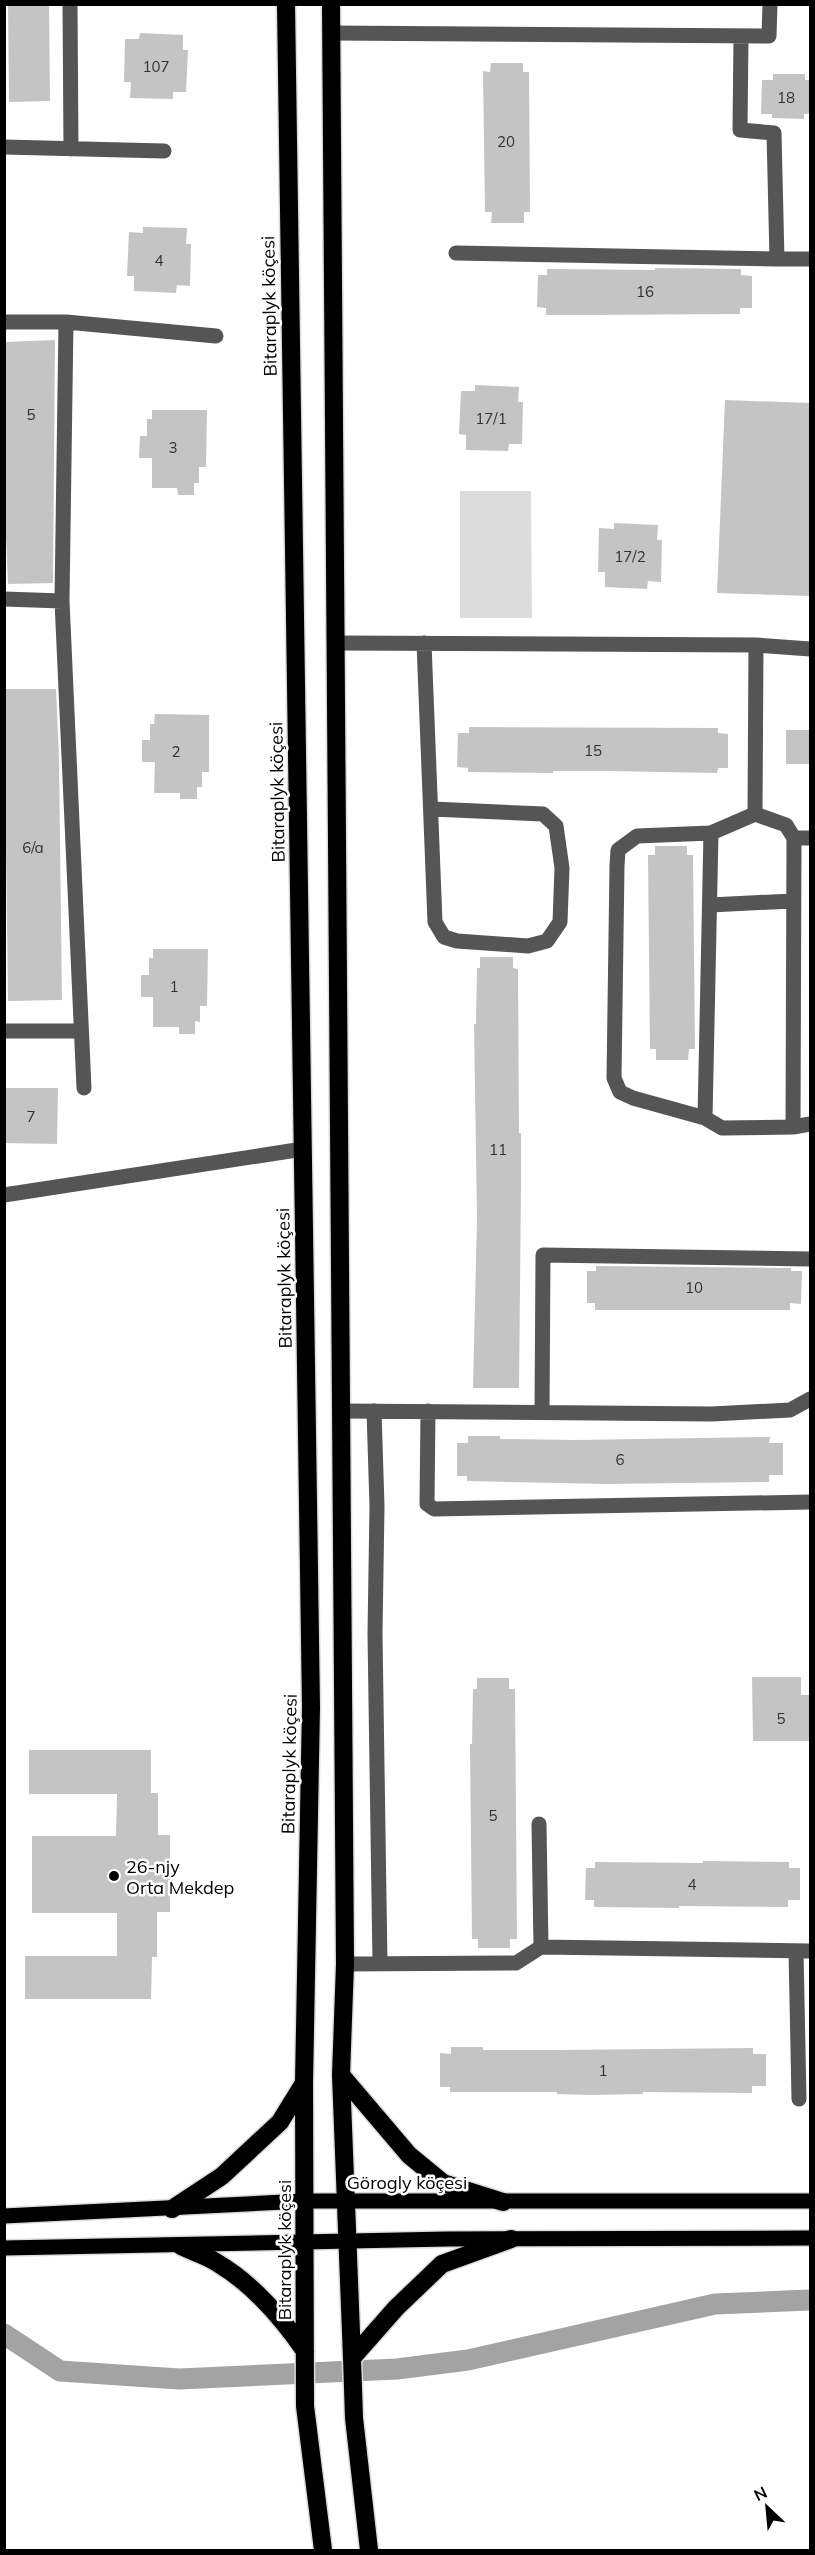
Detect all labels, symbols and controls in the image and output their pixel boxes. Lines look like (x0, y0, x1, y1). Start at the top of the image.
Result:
house number: 107 (142, 57, 170, 76)
house number: 18 (777, 88, 795, 107)
house number: 20 (497, 132, 515, 151)
street label: Bitaraplyk köçesi (256, 236, 282, 376)
house number: 4 (154, 251, 164, 270)
house number: 16 (636, 282, 654, 301)
house number: 5 (26, 405, 36, 424)
house number: 17/1 (475, 409, 507, 428)
house number: 3 (168, 438, 178, 457)
house number: 17/2 (614, 547, 646, 566)
street label: Bitaraplyk köçesi (264, 722, 290, 862)
house number: 15 (584, 741, 602, 760)
house number: 2 (171, 742, 181, 761)
house number: 6/а (22, 838, 44, 857)
house number: 1 (169, 977, 179, 996)
house number: 7 (26, 1107, 36, 1126)
house number: 11 (489, 1140, 507, 1159)
street label: Bitaraplyk köçesi (271, 1208, 297, 1348)
house number: 10 (685, 1278, 703, 1297)
house number: 6 (615, 1450, 625, 1469)
street label: Bitaraplyk köçesi (276, 1694, 302, 1834)
house number: 5 (776, 1709, 786, 1728)
house number: 5 (488, 1806, 498, 1825)
place label: 26-njy Orta Mekdep (126, 1855, 234, 1899)
marker: 26-njy Orta Mekdep (107, 1869, 121, 1883)
house number: 4 (687, 1875, 697, 1894)
house number: 1 (598, 2061, 608, 2080)
street label: Görogly köçesi (347, 2171, 467, 2194)
street label: Bitaraplyk köçesi (273, 2180, 296, 2320)
north arrow (737, 2477, 797, 2537)
text: N (751, 2482, 770, 2505)

